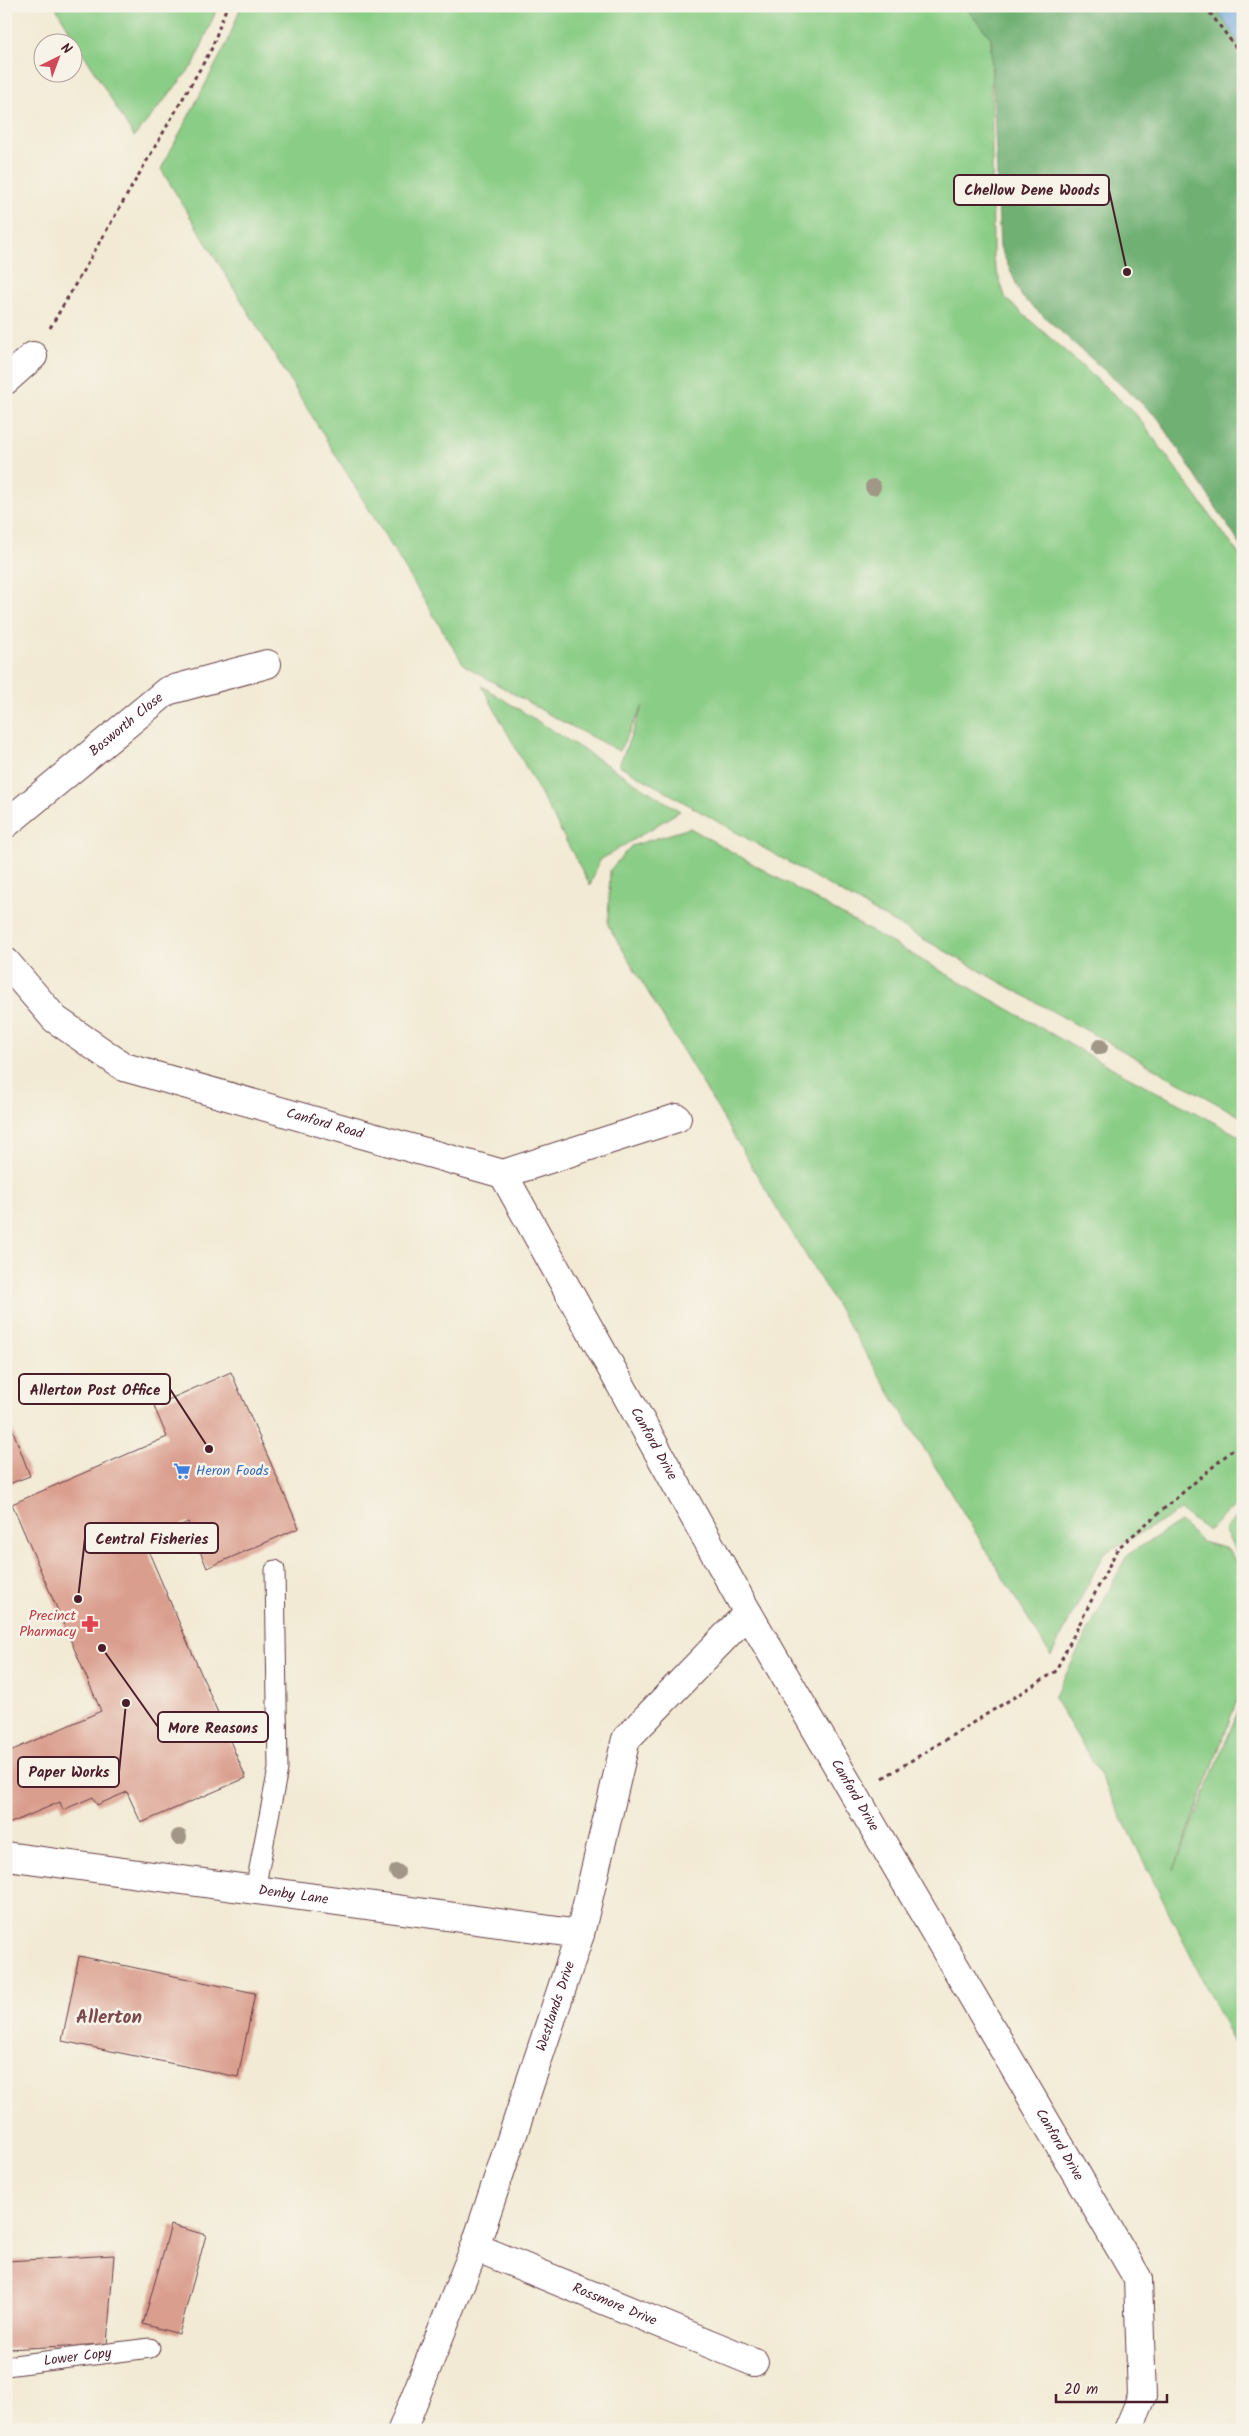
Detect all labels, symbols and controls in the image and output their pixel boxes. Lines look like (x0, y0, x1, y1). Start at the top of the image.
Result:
north arrow (32, 32, 82, 82)
text: N (55, 38, 77, 60)
callout: Chellow Dene Woods (954, 175, 1109, 205)
text: Chellow Dene Woods (964, 179, 1100, 203)
street label: Bosworth Close (84, 687, 169, 762)
street label: Canford Road (284, 1102, 367, 1145)
callout: Allerton Post Office (19, 1374, 170, 1404)
text: Allerton Post Office (30, 1379, 161, 1403)
street label: Canford Drive (624, 1403, 683, 1485)
place label: Heron Foods (196, 1460, 269, 1482)
supermarket icon: Heron Foods (172, 1461, 192, 1481)
callout: Central Fisheries (85, 1523, 218, 1553)
text: Central Fisheries (96, 1528, 208, 1552)
place label: Precinct Pharmacy (19, 1605, 77, 1643)
pharmacy icon: Precinct Pharmacy (80, 1614, 100, 1634)
callout: More Reasons (158, 1712, 268, 1742)
text: More Reasons (168, 1717, 258, 1741)
street label: Canford Drive (825, 1755, 885, 1836)
callout: Paper Works (18, 1757, 119, 1787)
text: Paper Works (29, 1761, 109, 1785)
street label: Denby Lane (257, 1879, 330, 1911)
street label: Westlands Drive (530, 1958, 581, 2054)
district label: Allerton (76, 2003, 142, 2033)
street label: Canford Drive (1030, 2104, 1090, 2186)
street label: Rossmore Drive (569, 2277, 661, 2332)
street label: Lower Copy (42, 2342, 113, 2372)
scale bar (1056, 2371, 1168, 2403)
text: 20 m (1064, 2378, 1098, 2402)

